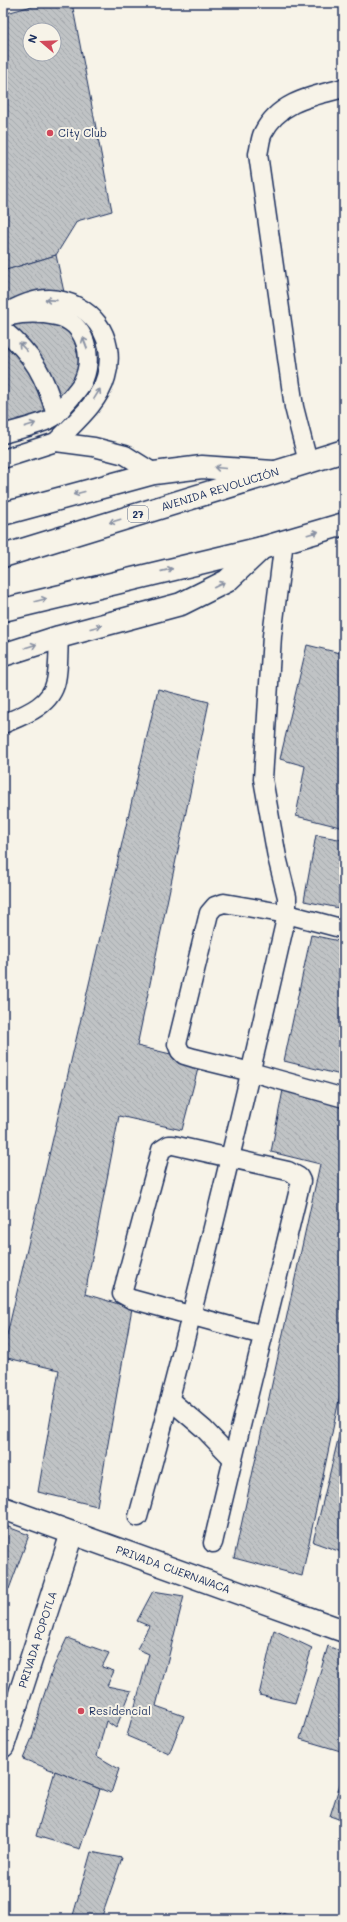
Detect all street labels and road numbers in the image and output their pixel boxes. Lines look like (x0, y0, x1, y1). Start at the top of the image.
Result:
street label: AVENIDA REVOLUCIÓN (159, 463, 281, 514)
road number: 27 (128, 506, 148, 522)
street label: PRIVADA CUERNAVACA (114, 1541, 233, 1597)
street label: PRIVADA POPOTLA (14, 1589, 60, 1690)

